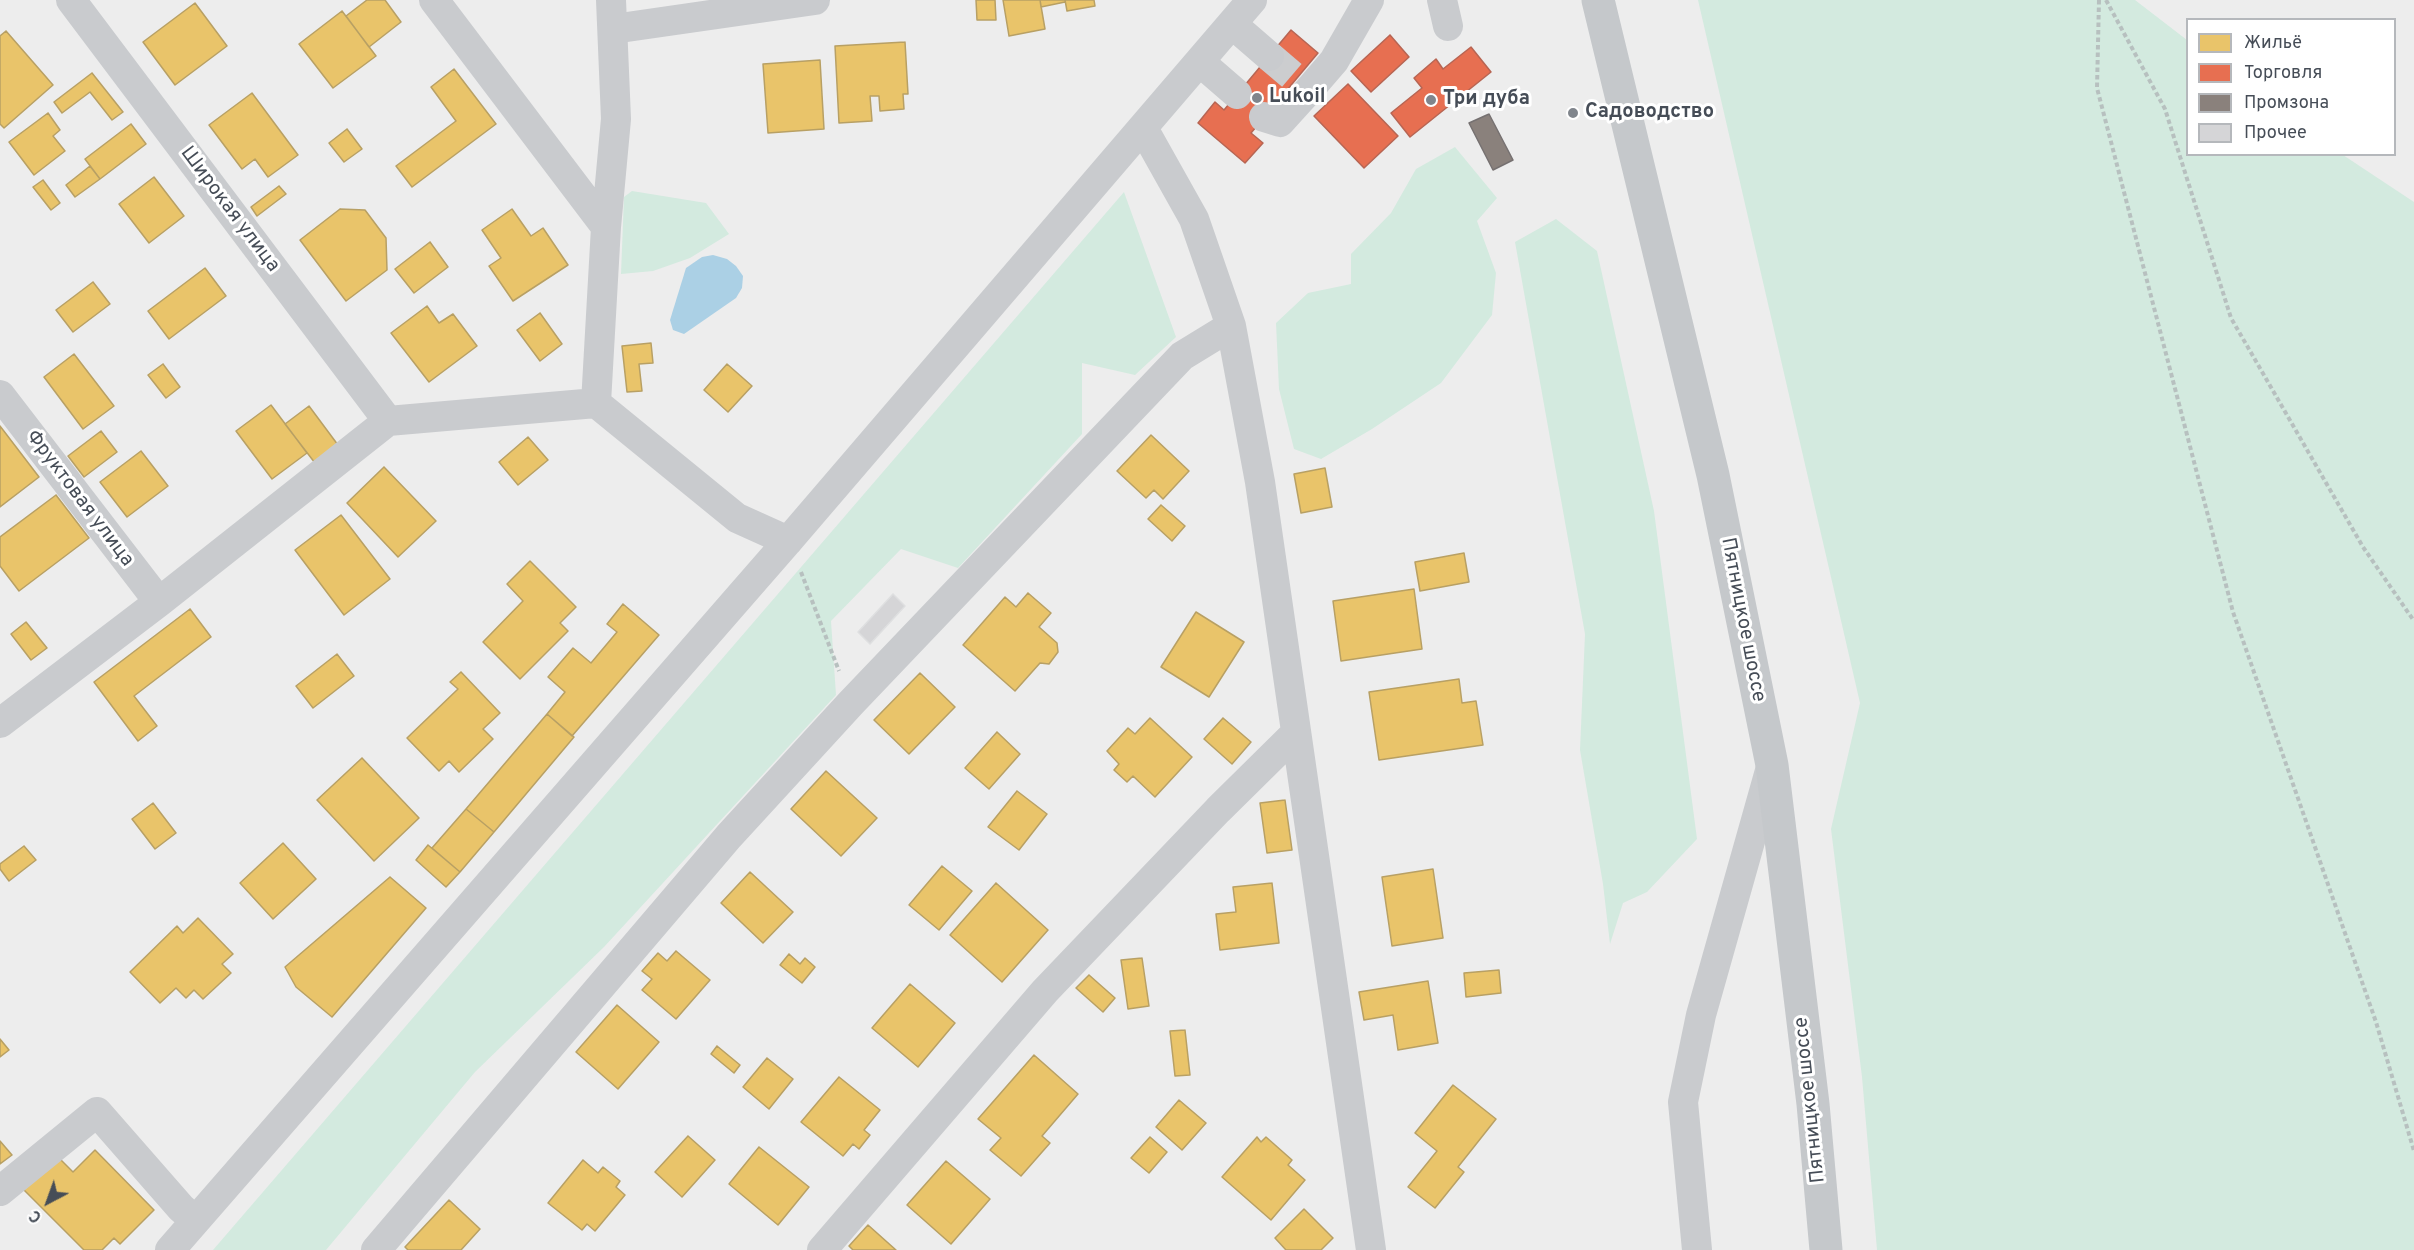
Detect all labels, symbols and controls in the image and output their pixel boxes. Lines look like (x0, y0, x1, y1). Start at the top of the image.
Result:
legend (2186, 18, 2396, 156)
text: Жильё (2244, 32, 2302, 55)
text: Торговля (2244, 62, 2322, 85)
place label: Lukoil (1269, 86, 1326, 110)
place label: Три дуба (1443, 88, 1530, 112)
marker: Lukoil (1250, 91, 1264, 105)
text: Промзона (2244, 92, 2329, 115)
marker: Три дуба (1424, 93, 1438, 107)
place label: Садоводство (1585, 101, 1714, 125)
marker: Садоводство (1566, 106, 1580, 120)
text: Прочее (2244, 122, 2307, 145)
street label: Широкая улица (174, 142, 284, 278)
street label: Фруктовая улица (20, 426, 138, 572)
street label: Пятницкое шоссе (1714, 536, 1770, 704)
street label: Пятницкое шоссе (1790, 1016, 1832, 1184)
north arrow (18, 1172, 78, 1232)
text: С (26, 1205, 47, 1226)

